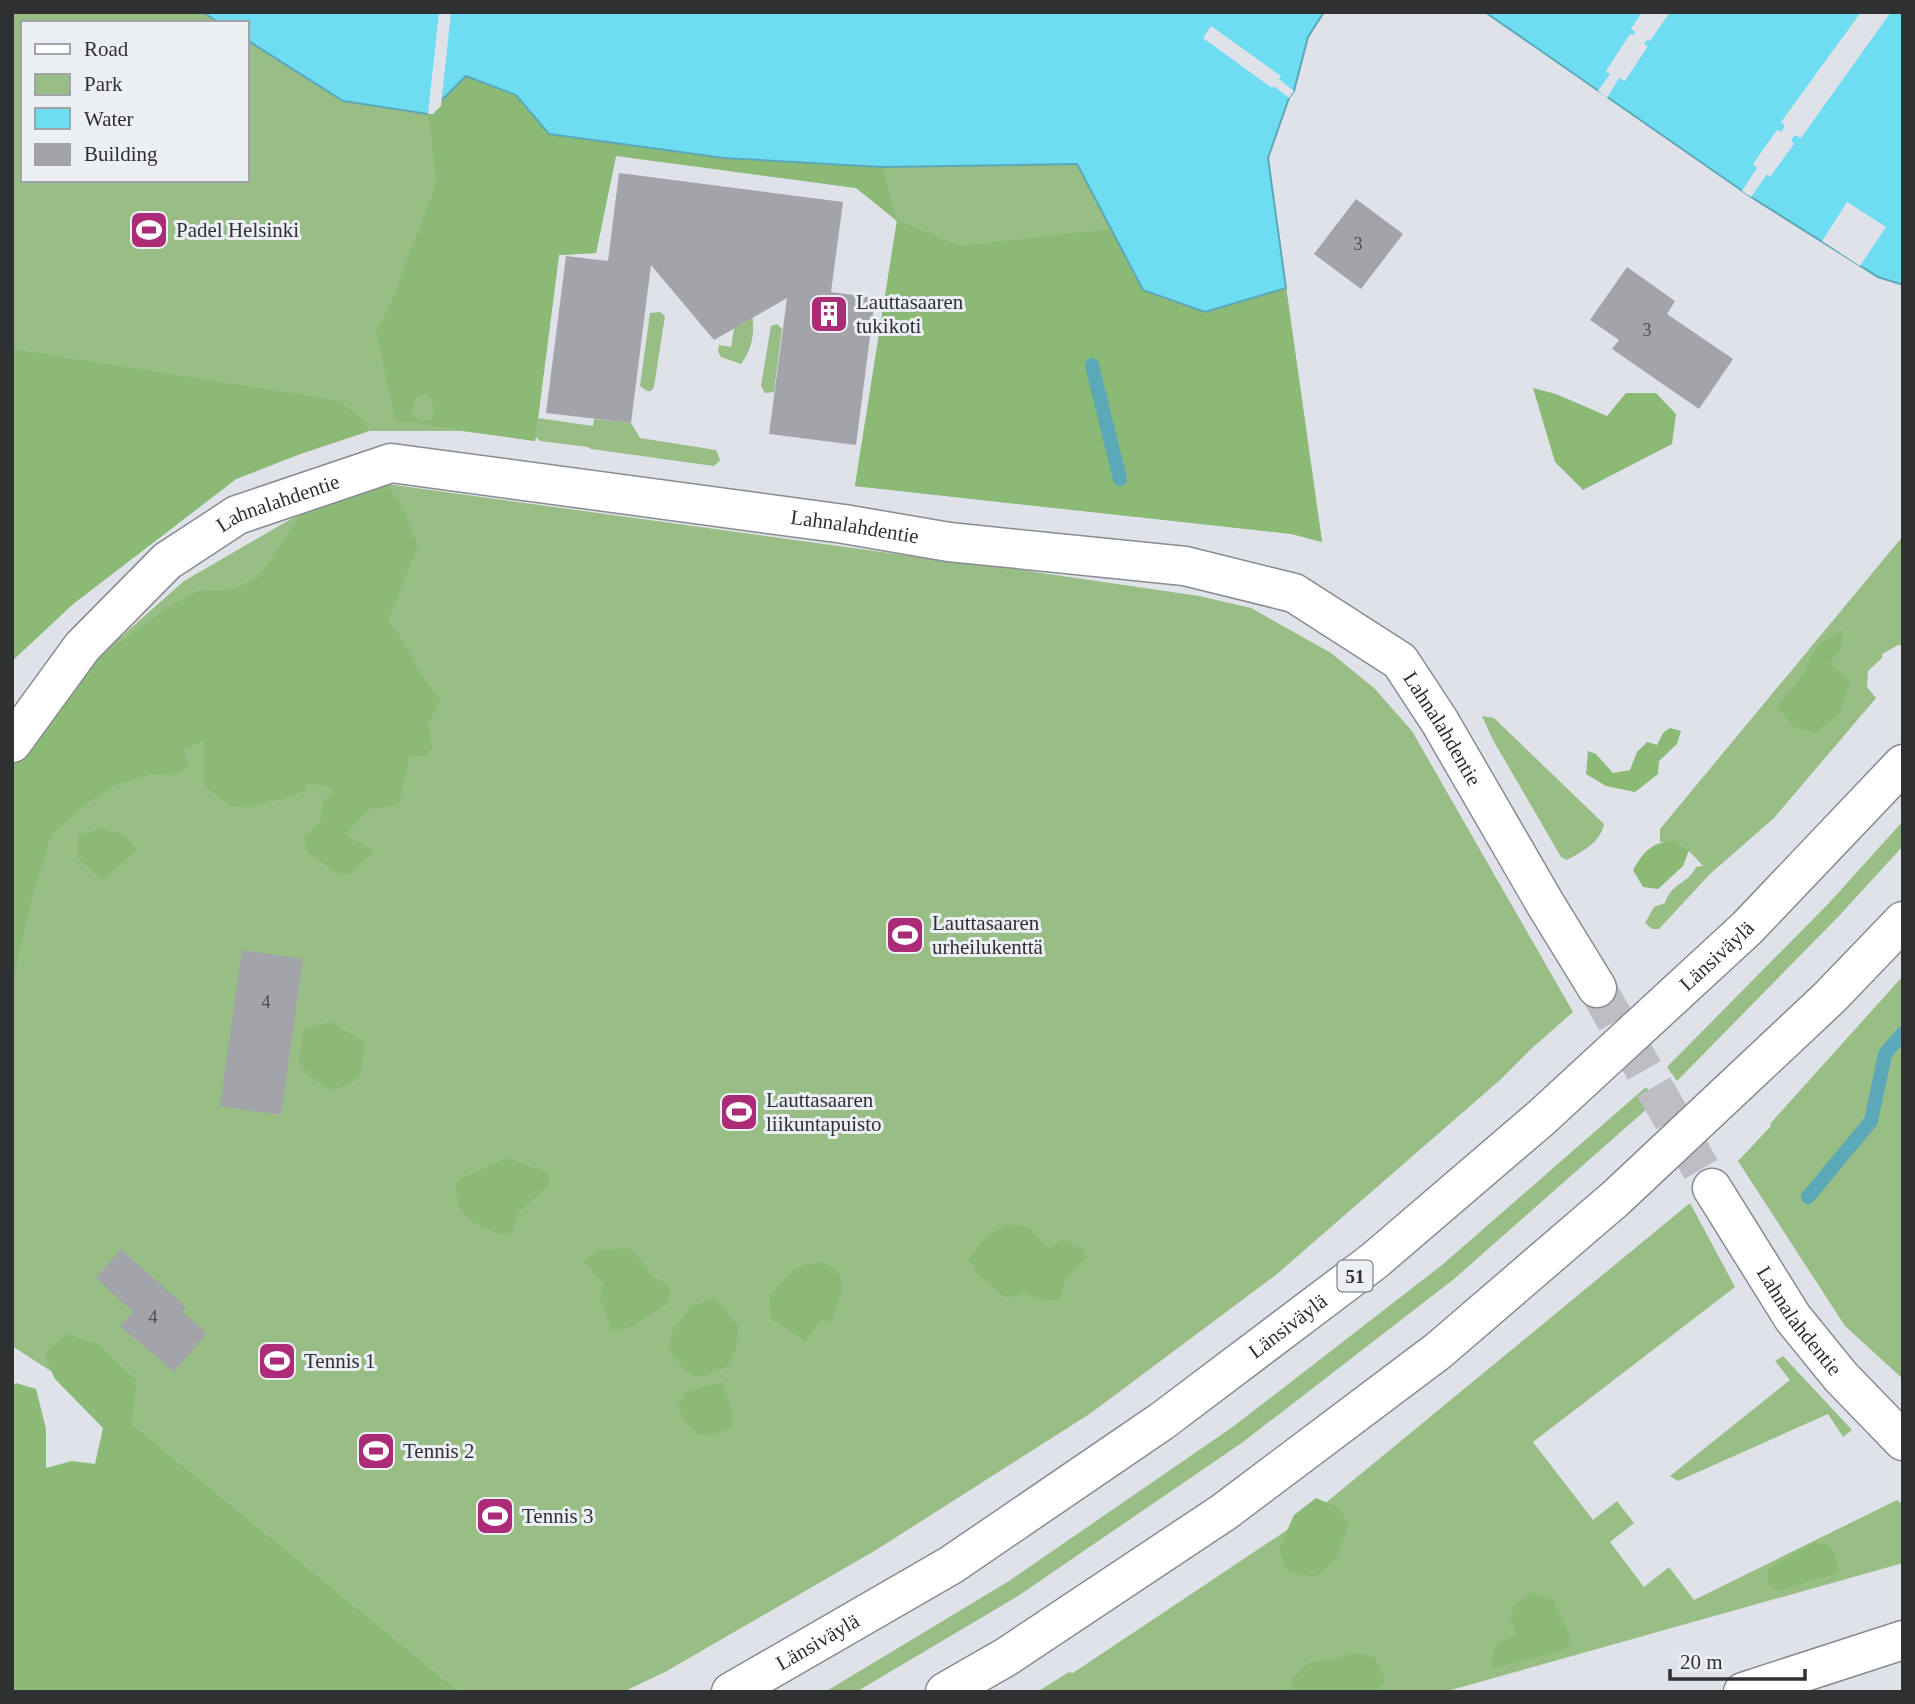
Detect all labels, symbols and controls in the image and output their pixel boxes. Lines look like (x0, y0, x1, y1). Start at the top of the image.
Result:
legend (21, 21, 248, 182)
text: Road (84, 37, 129, 61)
text: Park (84, 72, 123, 96)
text: Water (84, 107, 134, 131)
text: Building (84, 142, 158, 166)
sports icon: Padel Helsinki (128, 209, 170, 251)
place label: Padel Helsinki (176, 218, 299, 242)
house number: 3 (1354, 234, 1363, 254)
place label: Lauttasaaren tukikoti (856, 290, 964, 338)
building icon: Lauttasaaren tukikoti (808, 293, 850, 335)
house number: 3 (1643, 320, 1652, 340)
street label: Lahnalahdentie (212, 469, 342, 537)
street label: Lahnalahdentie (789, 505, 921, 549)
street label: Lahnalahdentie (1398, 667, 1486, 790)
place label: Lauttasaaren urheilukenttä (932, 911, 1043, 959)
sports icon: Lauttasaaren urheilukenttä (884, 914, 926, 956)
street label: Länsiväylä (1675, 916, 1760, 996)
house number: 4 (262, 992, 271, 1012)
place label: Lauttasaaren liikuntapuisto (766, 1088, 882, 1136)
sports icon: Lauttasaaren liikuntapuisto (718, 1091, 760, 1133)
road number: 51 (1338, 1260, 1372, 1292)
street label: Lahnalahdentie (1752, 1262, 1847, 1380)
street label: Länsiväylä (1244, 1288, 1332, 1363)
house number: 4 (149, 1307, 158, 1327)
sports icon: Tennis 1 (256, 1340, 298, 1382)
place label: Tennis 1 (304, 1349, 375, 1373)
sports icon: Tennis 2 (355, 1430, 397, 1472)
place label: Tennis 2 (403, 1439, 474, 1463)
sports icon: Tennis 3 (474, 1495, 516, 1537)
place label: Tennis 3 (522, 1504, 593, 1528)
street label: Länsiväylä (772, 1608, 864, 1675)
scale bar (1670, 1638, 1805, 1682)
text: 20 m (1680, 1650, 1723, 1674)

